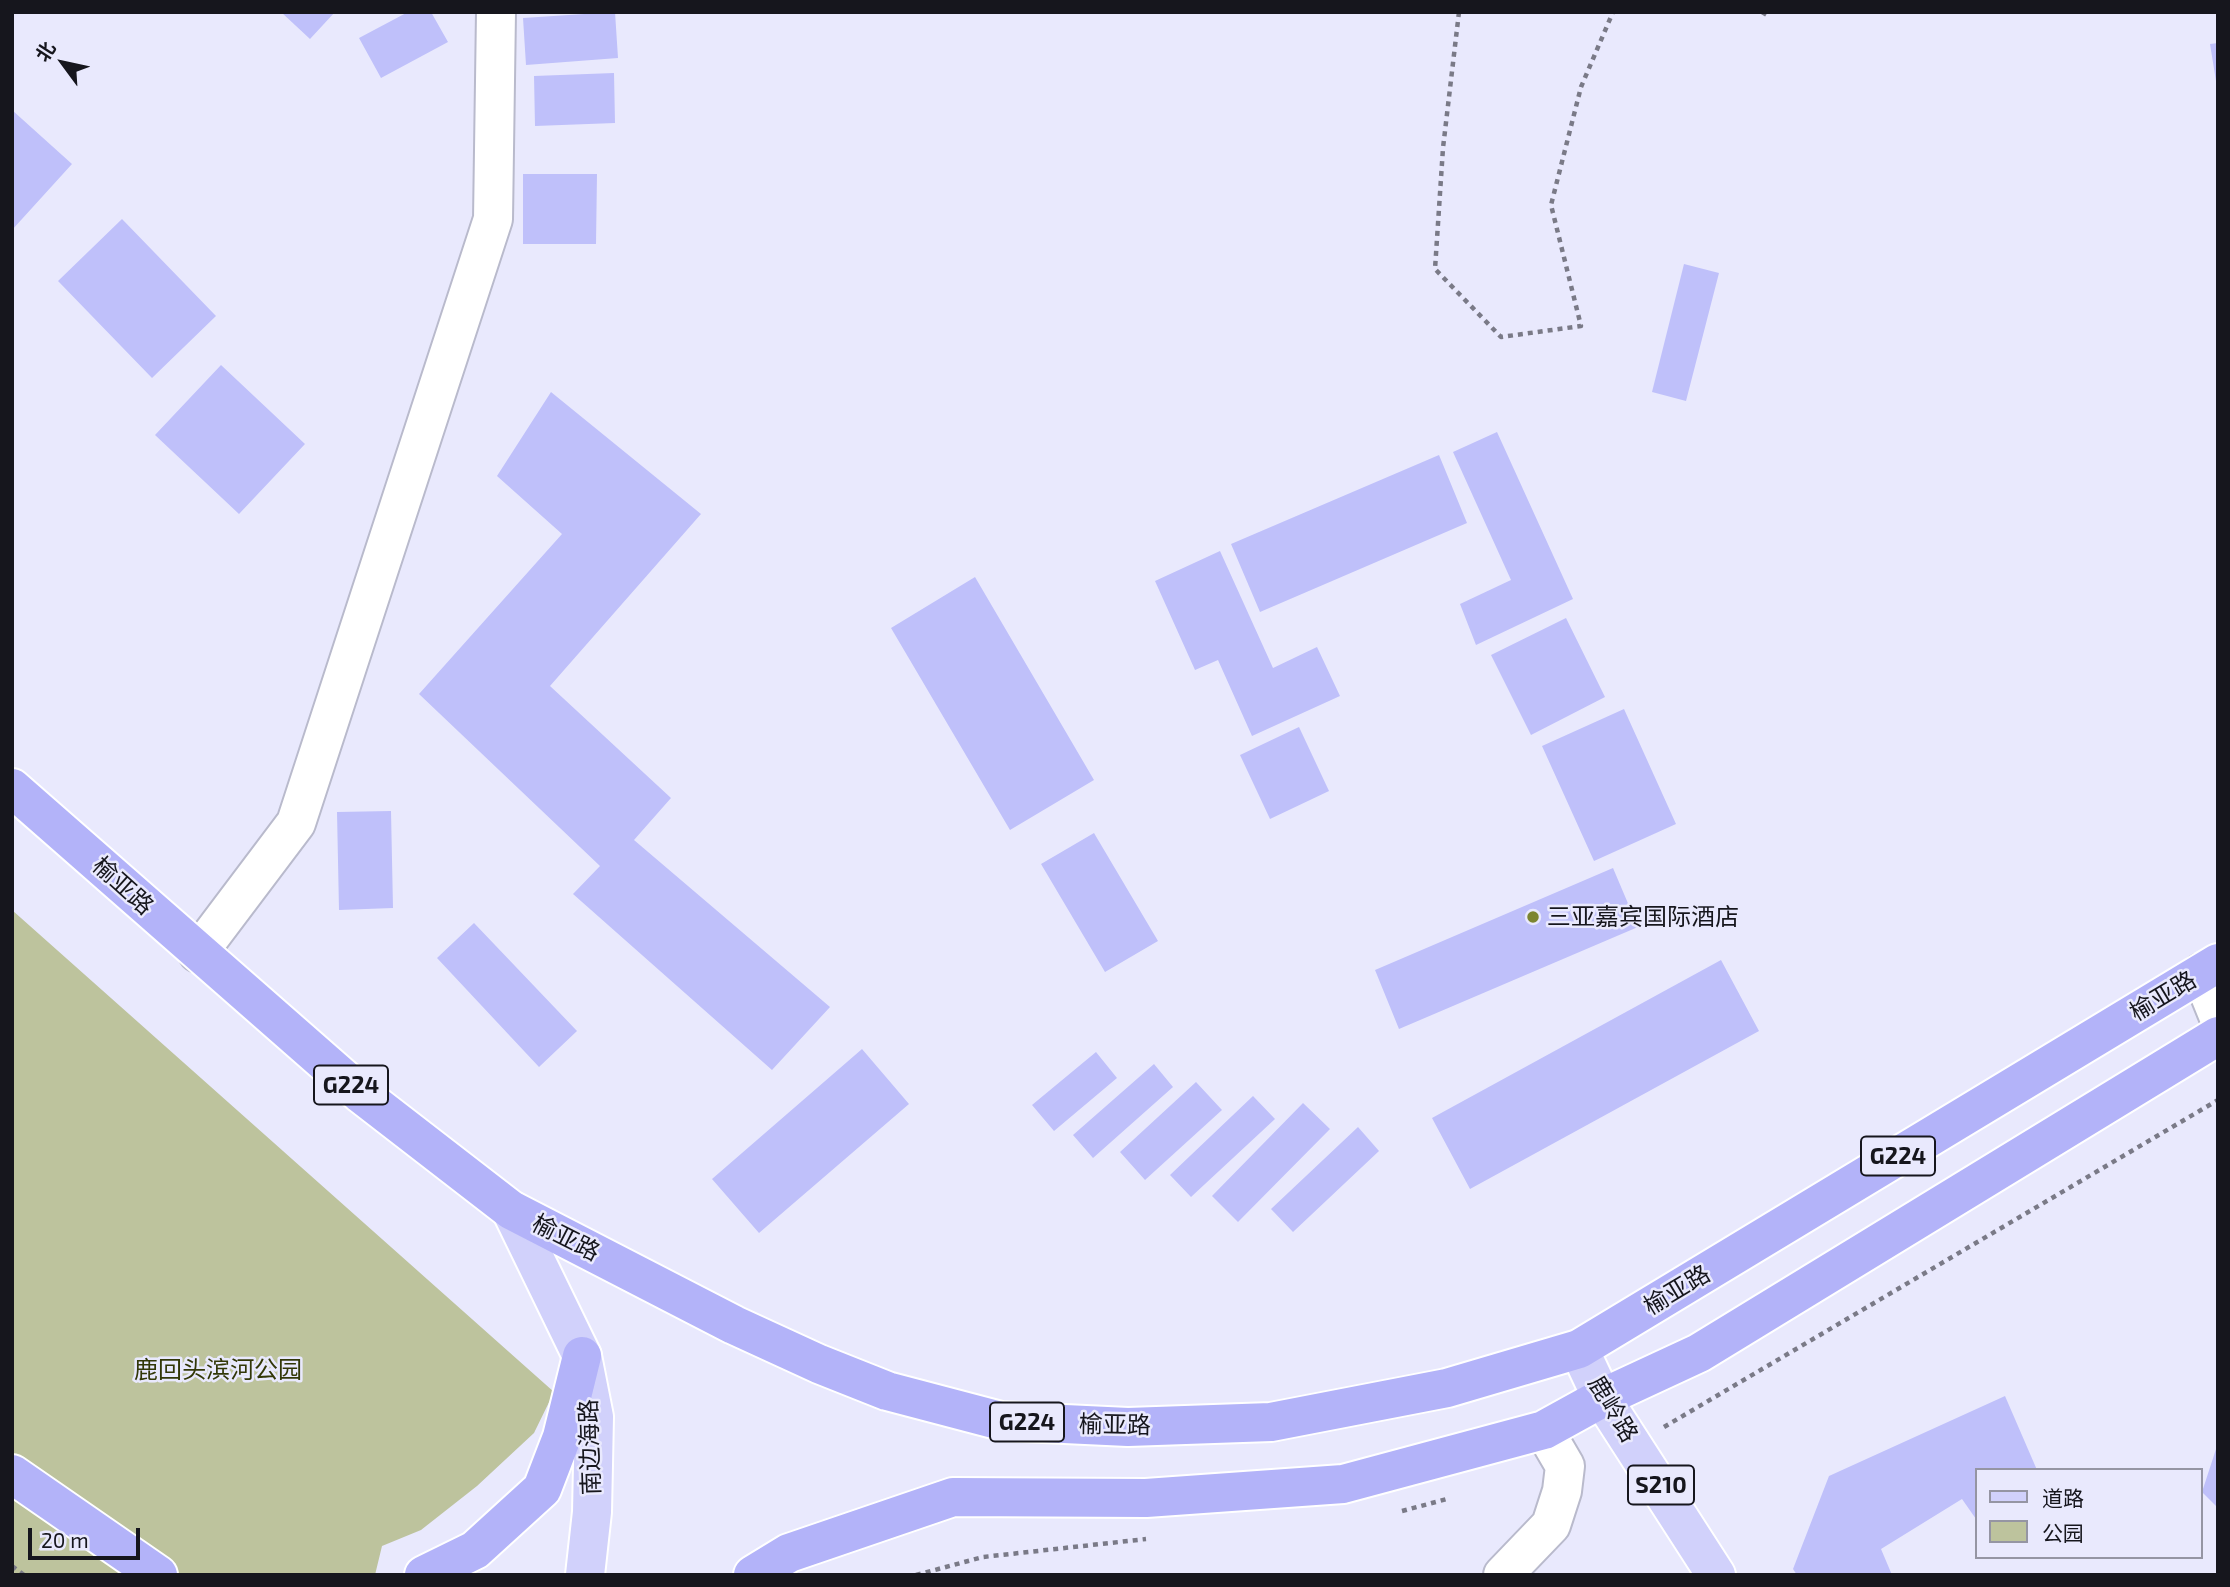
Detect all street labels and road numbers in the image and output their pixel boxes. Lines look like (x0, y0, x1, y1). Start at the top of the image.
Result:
street label: 榆亚路 (87, 851, 159, 921)
street label: 榆亚路 (2125, 965, 2201, 1027)
road number: G224 (314, 1066, 388, 1104)
road number: G224 (1861, 1136, 1935, 1176)
street label: 榆亚路 (527, 1209, 605, 1267)
street label: 榆亚路 (1639, 1259, 1715, 1321)
street label: 鹿岭路 (1582, 1371, 1644, 1447)
street label: 南边海路 (574, 1399, 606, 1495)
road number: G224 (990, 1402, 1064, 1442)
street label: 榆亚路 (1079, 1410, 1151, 1440)
road number: S210 (1628, 1466, 1694, 1504)

